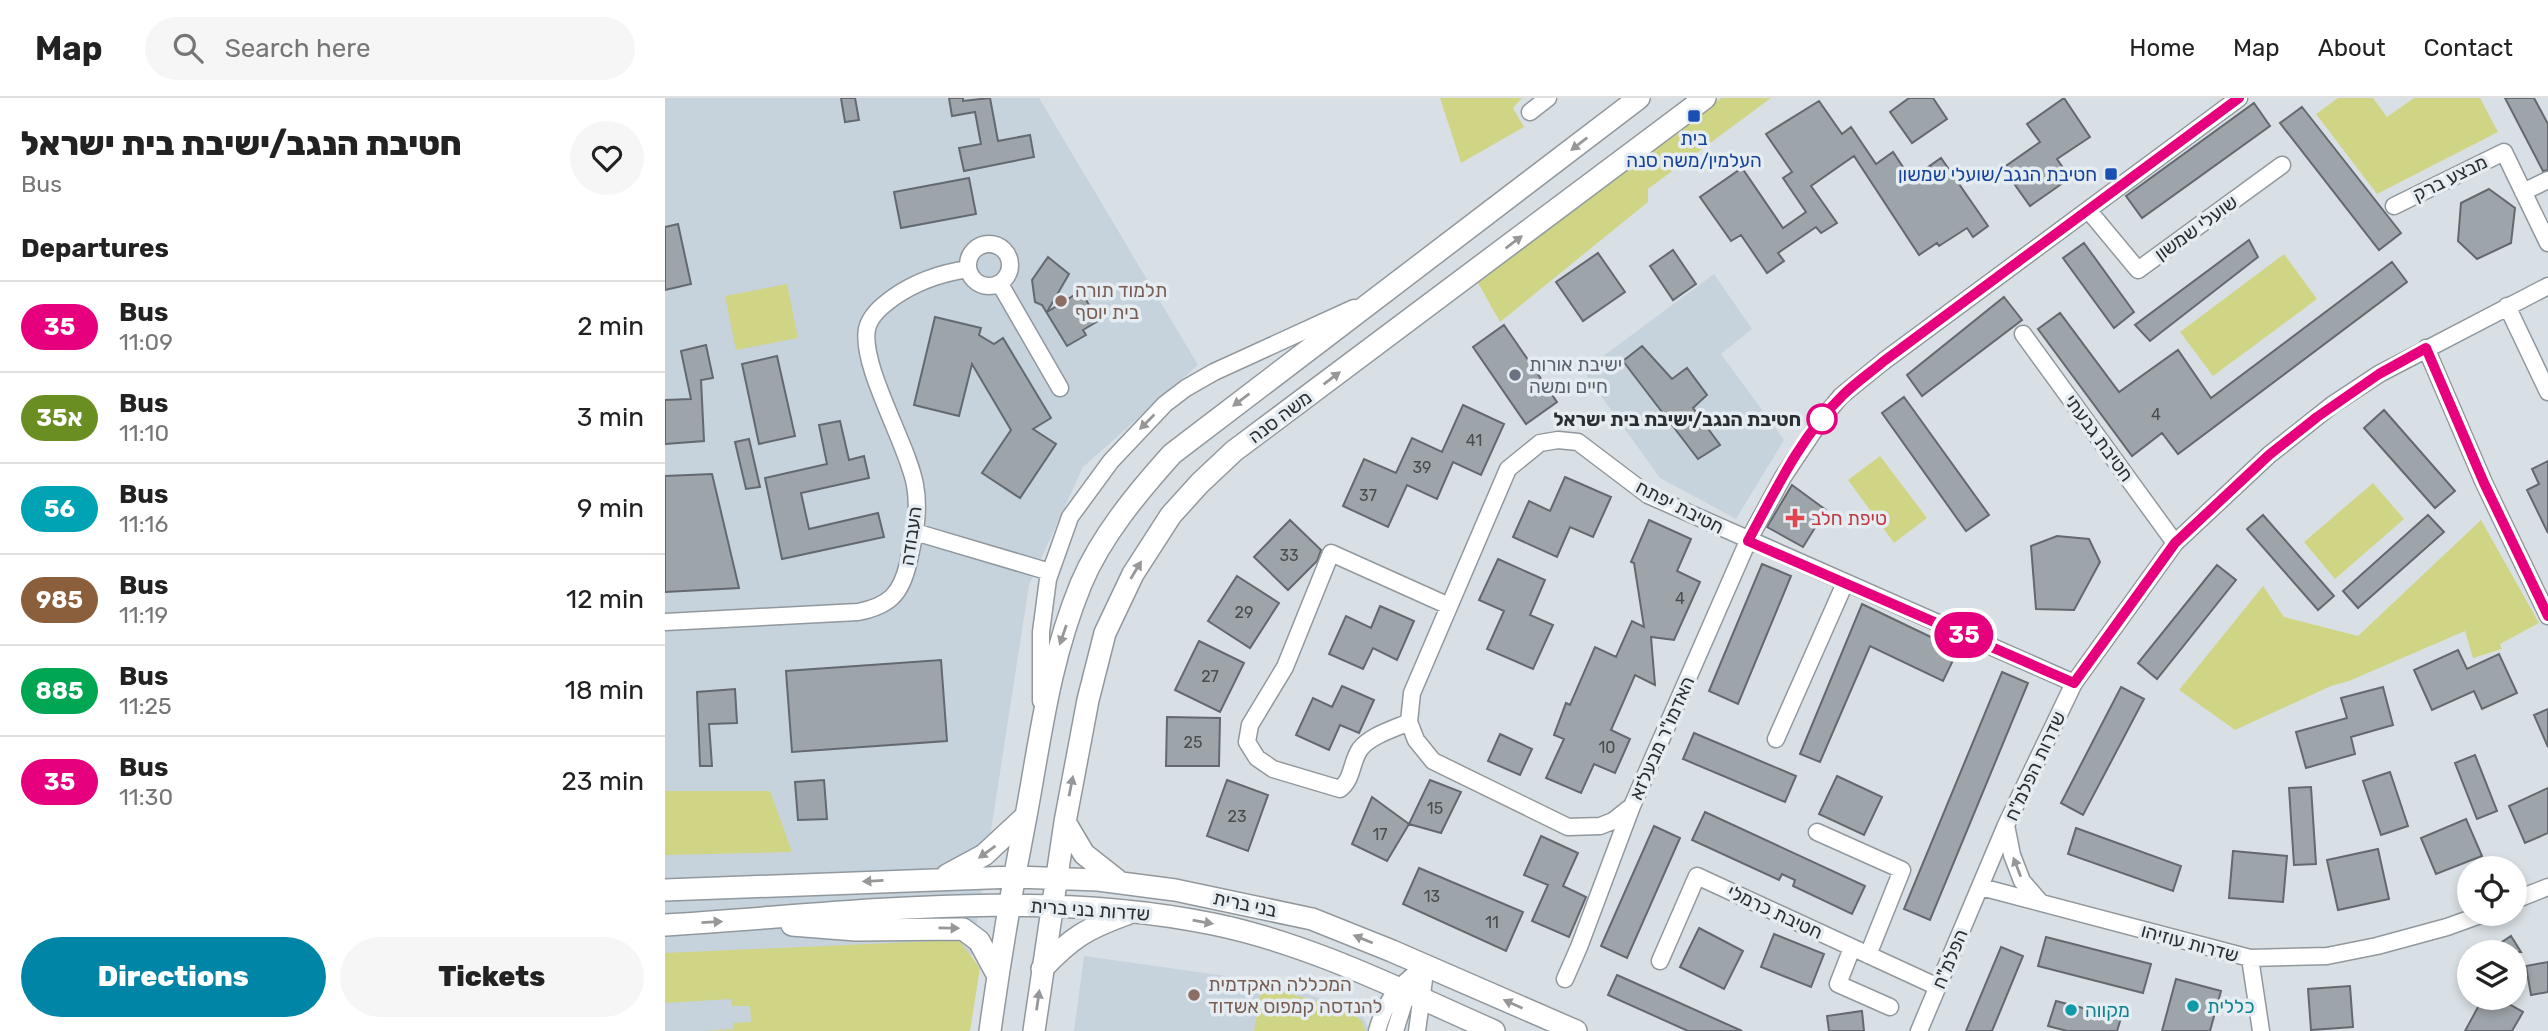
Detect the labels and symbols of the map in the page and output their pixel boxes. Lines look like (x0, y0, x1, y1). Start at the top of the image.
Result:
marker: בית העלמין/משה סנה (1686, 108, 1702, 124)
place label: בית העלמין/משה סנה (1626, 127, 1762, 172)
one-way arrow (1570, 137, 1588, 152)
street label: מבצע ברק (2409, 150, 2491, 206)
place label: חטיבת הנגב/שועלי שמשון (1898, 163, 2097, 186)
marker: חטיבת הנגב/שועלי שמשון (2103, 166, 2119, 182)
street label: שועלי שמשון (2150, 190, 2242, 266)
one-way arrow (1505, 235, 1523, 249)
place label: תלמוד תורה בית יוסף (1075, 279, 1167, 324)
marker: תלמוד תורה בית יוסף (1053, 293, 1069, 309)
place label: ישיבת אורות חיים ומשה (1529, 353, 1622, 398)
marker: ישיבת אורות חיים ומשה (1507, 367, 1523, 383)
one-way arrow (1322, 371, 1340, 386)
street label: משה סנה (1244, 386, 1316, 448)
street label: חטיבת גבעתי (2060, 390, 2138, 486)
one-way arrow (1232, 393, 1250, 407)
marker: חטיבת הנגב/ישיבת בית ישראל (1807, 404, 1837, 434)
house number: 4 (2151, 405, 2161, 424)
place label: חטיבת הנגב/ישיבת בית ישראל (1553, 408, 1801, 431)
one-way arrow (1139, 413, 1156, 429)
house number: 41 (1466, 431, 1482, 450)
house number: 39 (1412, 458, 1432, 477)
street label: חטיבת יפתח (1632, 475, 1728, 539)
house number: 37 (1359, 486, 1377, 505)
street label: העבודה (895, 505, 927, 567)
place label: טיפת חלב (1811, 507, 1887, 530)
marker: טיפת חלב (1785, 508, 1805, 528)
house number: 33 (1279, 546, 1299, 565)
one-way arrow (1130, 560, 1142, 579)
house number: 4 (1675, 589, 1685, 608)
house number: 29 (1235, 603, 1253, 622)
line badge: 35 (1933, 612, 1995, 658)
one-way arrow (1057, 625, 1068, 646)
house number: 27 (1201, 667, 1219, 686)
street label: האדמו"ר מבעלזא (1625, 673, 1699, 803)
street label: שדרות הפלמ"ח (2000, 708, 2070, 824)
house number: 25 (1184, 733, 1202, 752)
house number: 10 (1598, 738, 1616, 757)
one-way arrow (1066, 775, 1077, 797)
house number: 15 (1427, 799, 1443, 818)
house number: 23 (1227, 807, 1247, 826)
house number: 17 (1372, 825, 1388, 844)
one-way arrow (977, 845, 996, 859)
one-way arrow (2011, 857, 2022, 878)
one-way arrow (861, 876, 883, 887)
street label: חטיבת כרמלי (1724, 880, 1826, 944)
street label: בני ברית (1211, 886, 1279, 922)
house number: 13 (1424, 887, 1440, 906)
street label: שדרות בני ברית (1029, 894, 1151, 926)
house number: 11 (1485, 913, 1499, 932)
one-way arrow (701, 916, 723, 927)
one-way arrow (1192, 917, 1214, 928)
street label: שדרות עוזיהו (2139, 919, 2241, 967)
one-way arrow (938, 923, 960, 934)
street label: הפלמ"ח (1927, 926, 1973, 992)
one-way arrow (1353, 933, 1373, 945)
place label: המכללה האקדמית להנדסה קמפוס אשדוד (1208, 973, 1382, 1018)
marker: המכללה האקדמית להנדסה קמפוס אשדוד (1186, 987, 1202, 1003)
one-way arrow (1033, 989, 1044, 1011)
place label: כללית (2207, 995, 2255, 1018)
one-way arrow (1503, 998, 1524, 1009)
marker: כללית (2185, 998, 2201, 1014)
place label: מקווה (2085, 999, 2130, 1022)
marker: מקווה (2063, 1002, 2079, 1018)

